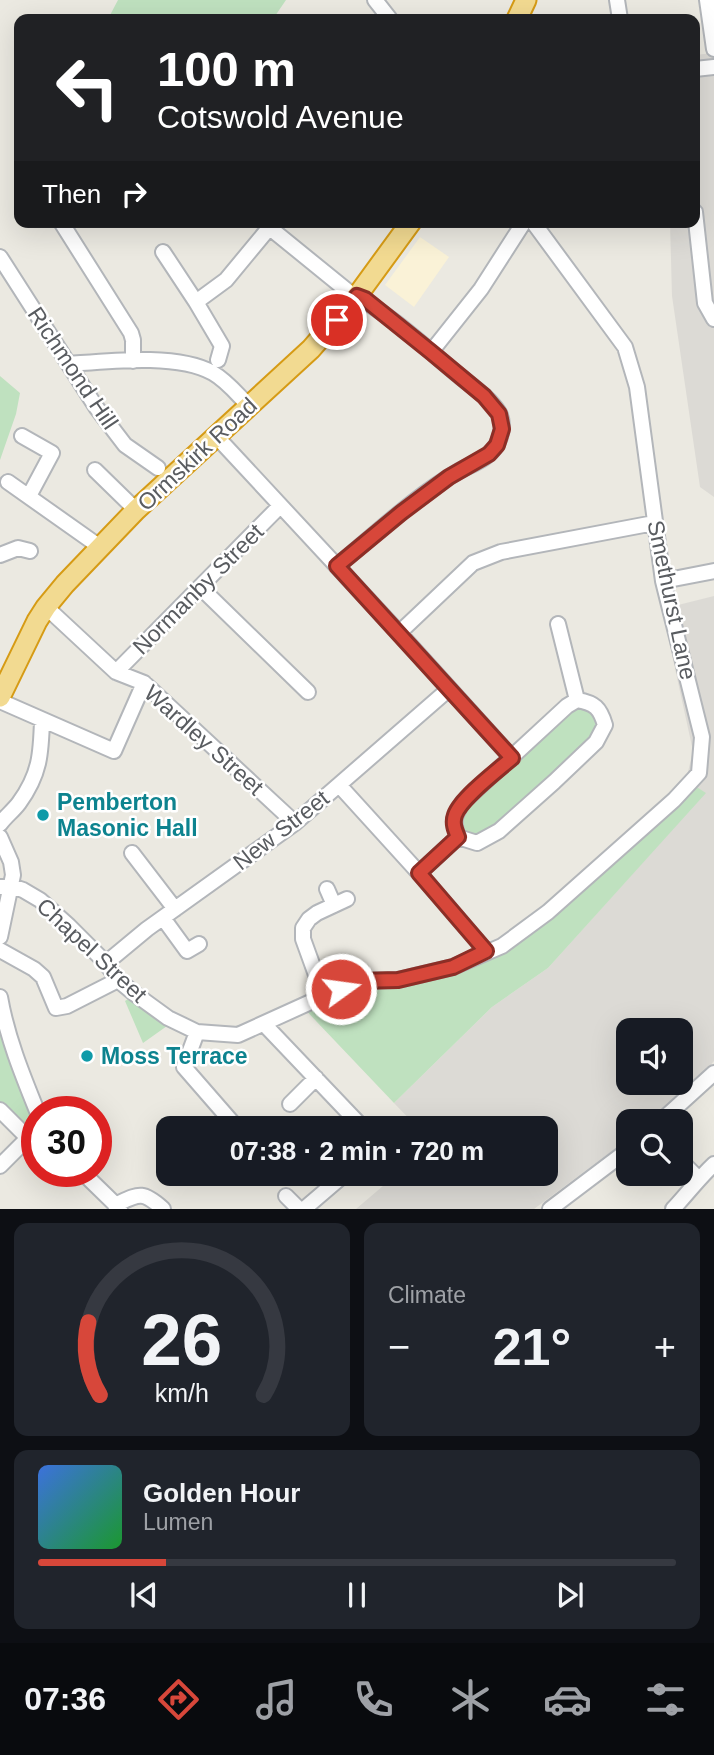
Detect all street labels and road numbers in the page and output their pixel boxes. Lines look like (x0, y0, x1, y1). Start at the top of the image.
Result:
street label: Richmond Hill (23, 302, 123, 434)
street label: Ormskirk Road (132, 392, 262, 516)
street label: Normanby Street (127, 518, 269, 660)
street label: Smethurst Lane (642, 518, 702, 682)
street label: Wardley Street (139, 680, 269, 801)
street label: New Street (228, 784, 334, 875)
street label: Chapel Street (32, 893, 153, 1008)

